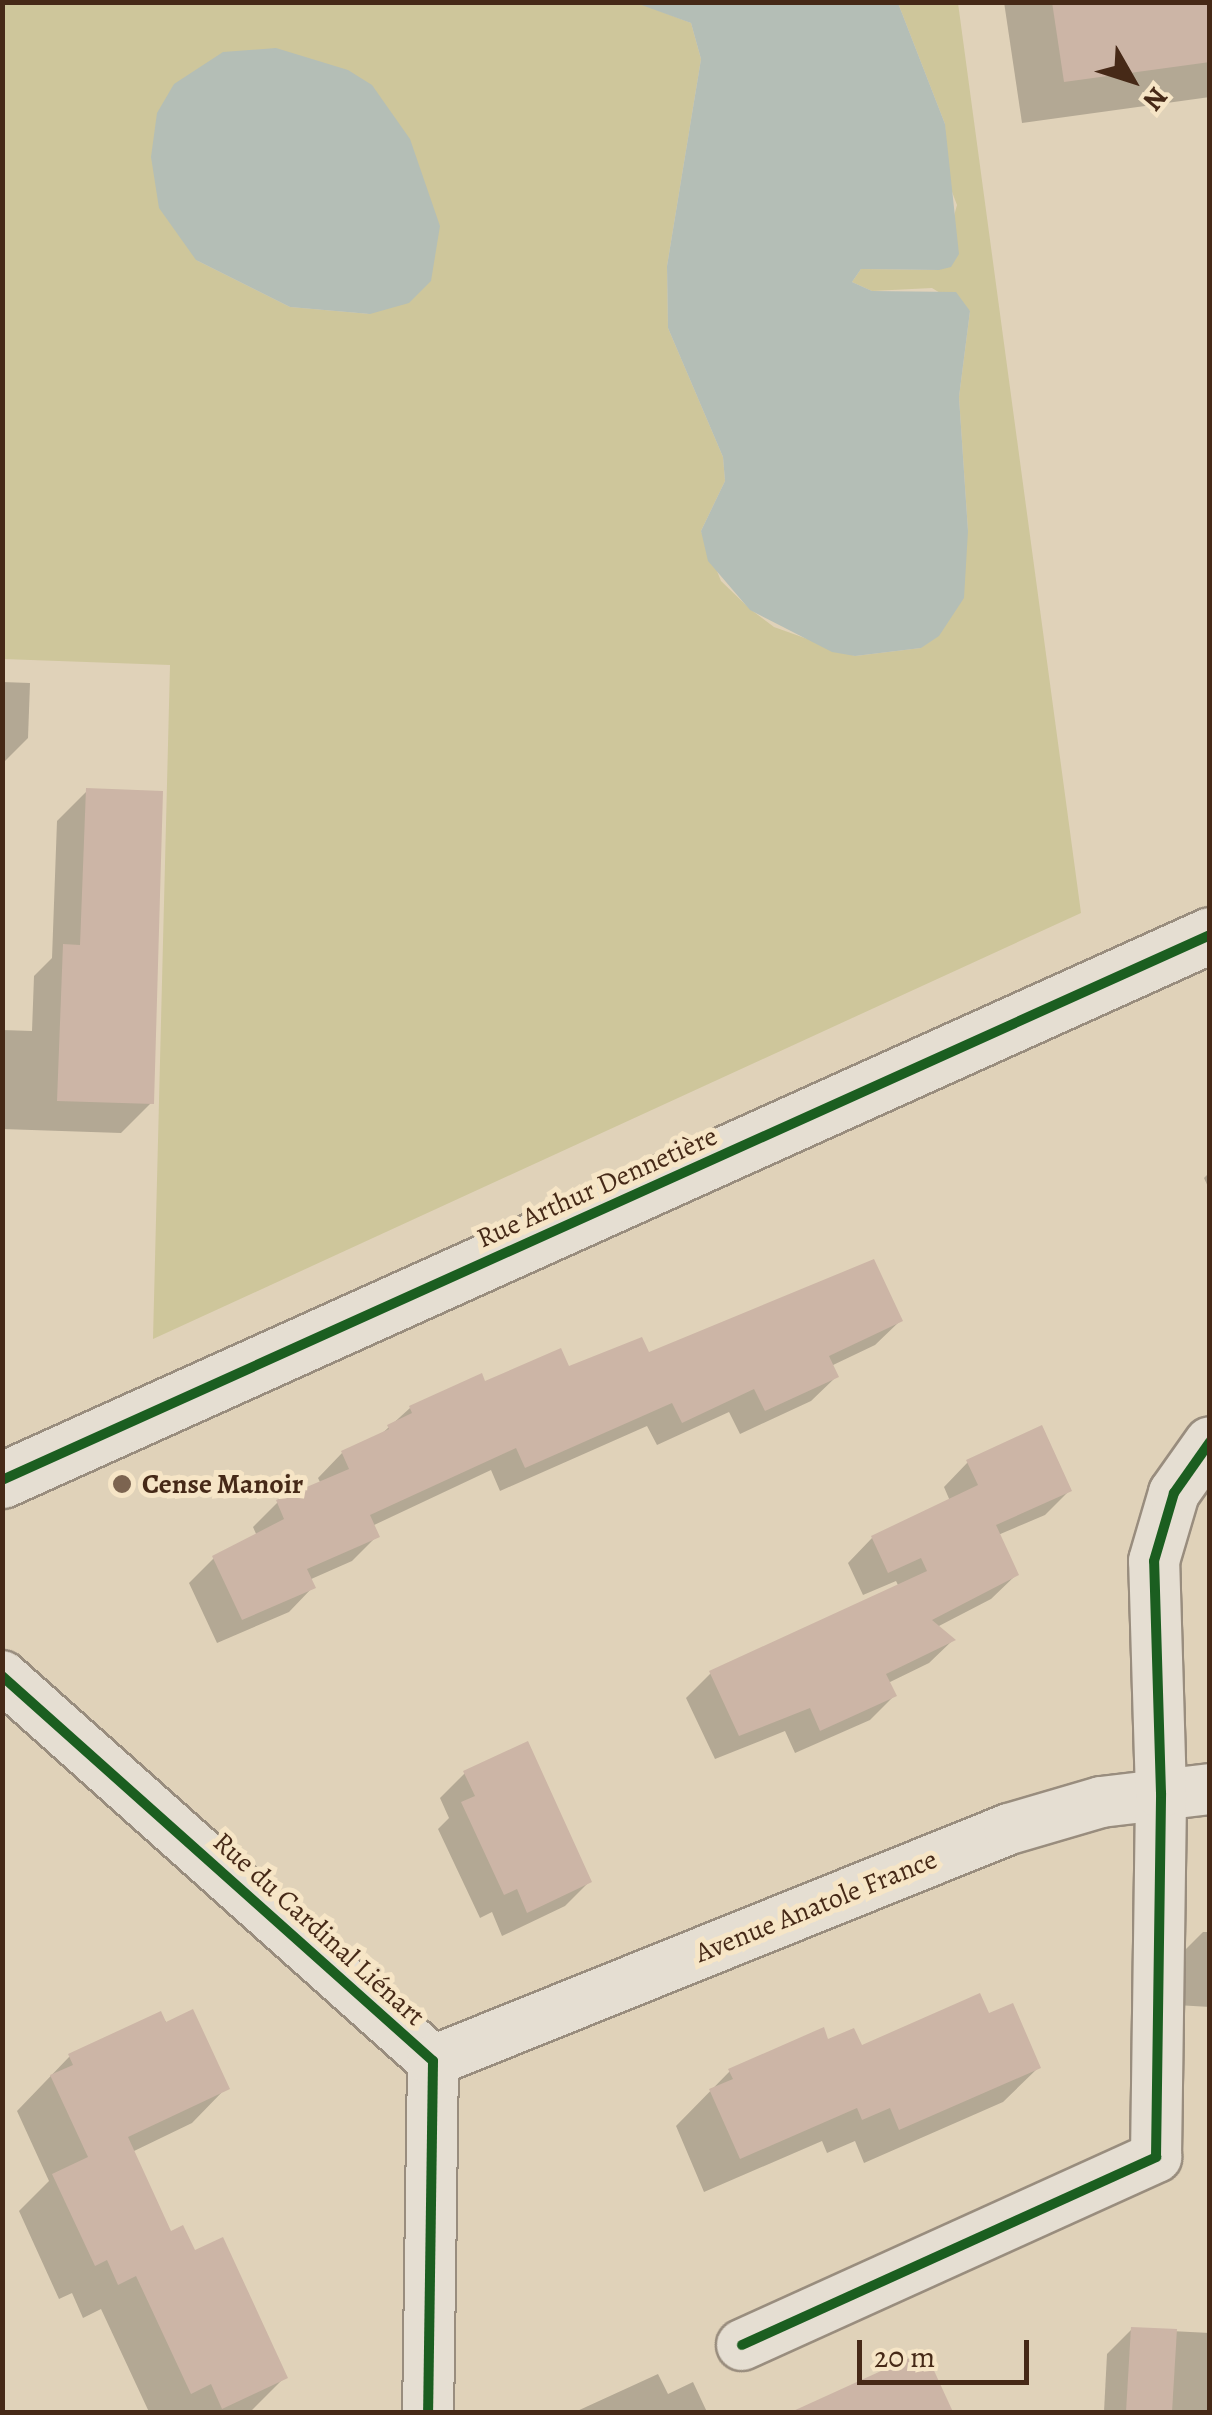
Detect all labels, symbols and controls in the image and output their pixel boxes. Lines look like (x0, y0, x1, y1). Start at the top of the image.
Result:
north arrow (1082, 30, 1182, 130)
text: N (1134, 79, 1177, 119)
street label: Rue Arthur Dennetière (472, 1119, 722, 1255)
place label: Cense Manoir (142, 1467, 303, 1501)
marker: Cense Manoir (111, 1473, 133, 1495)
street label: Rue du Cardinal Liénart (206, 1825, 432, 2033)
street label: Avenue Anatole France (690, 1842, 942, 1970)
scale bar (862, 2320, 1034, 2382)
text: 20 m (874, 2337, 935, 2377)

